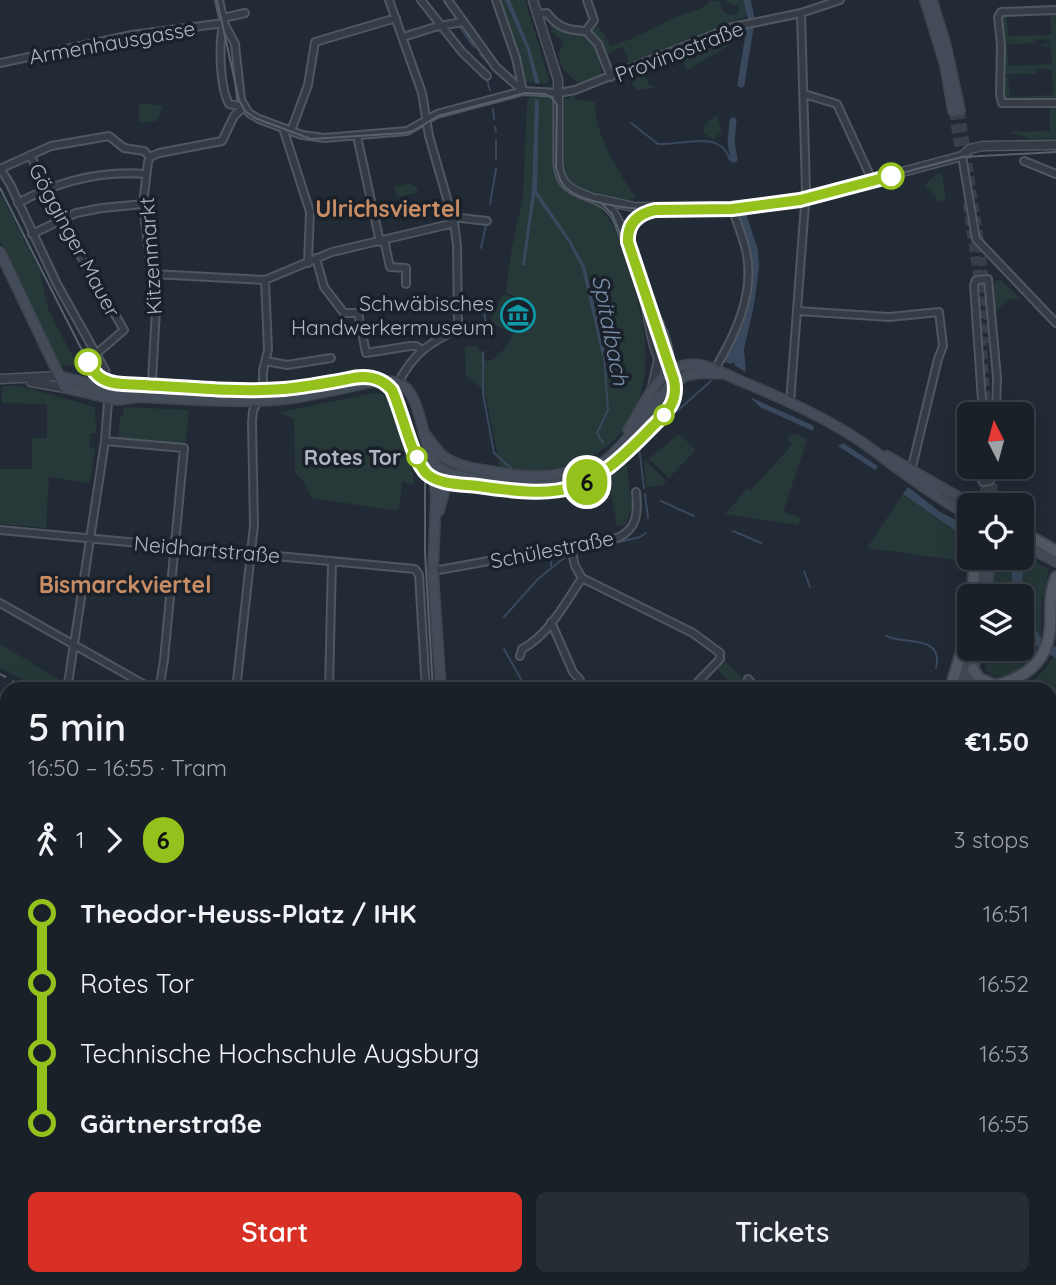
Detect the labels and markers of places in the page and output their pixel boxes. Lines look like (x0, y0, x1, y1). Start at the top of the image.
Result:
unlabelled marker (878, 163, 904, 189)
place label: Schwäbisches Handwerkermuseum (291, 290, 494, 340)
museum icon: Schwäbisches Handwerkermuseum (499, 296, 537, 334)
unlabelled marker (75, 349, 101, 375)
unlabelled marker (654, 405, 674, 425)
place label: Rotes Tor (304, 444, 401, 470)
marker: Rotes Tor (407, 447, 427, 467)

